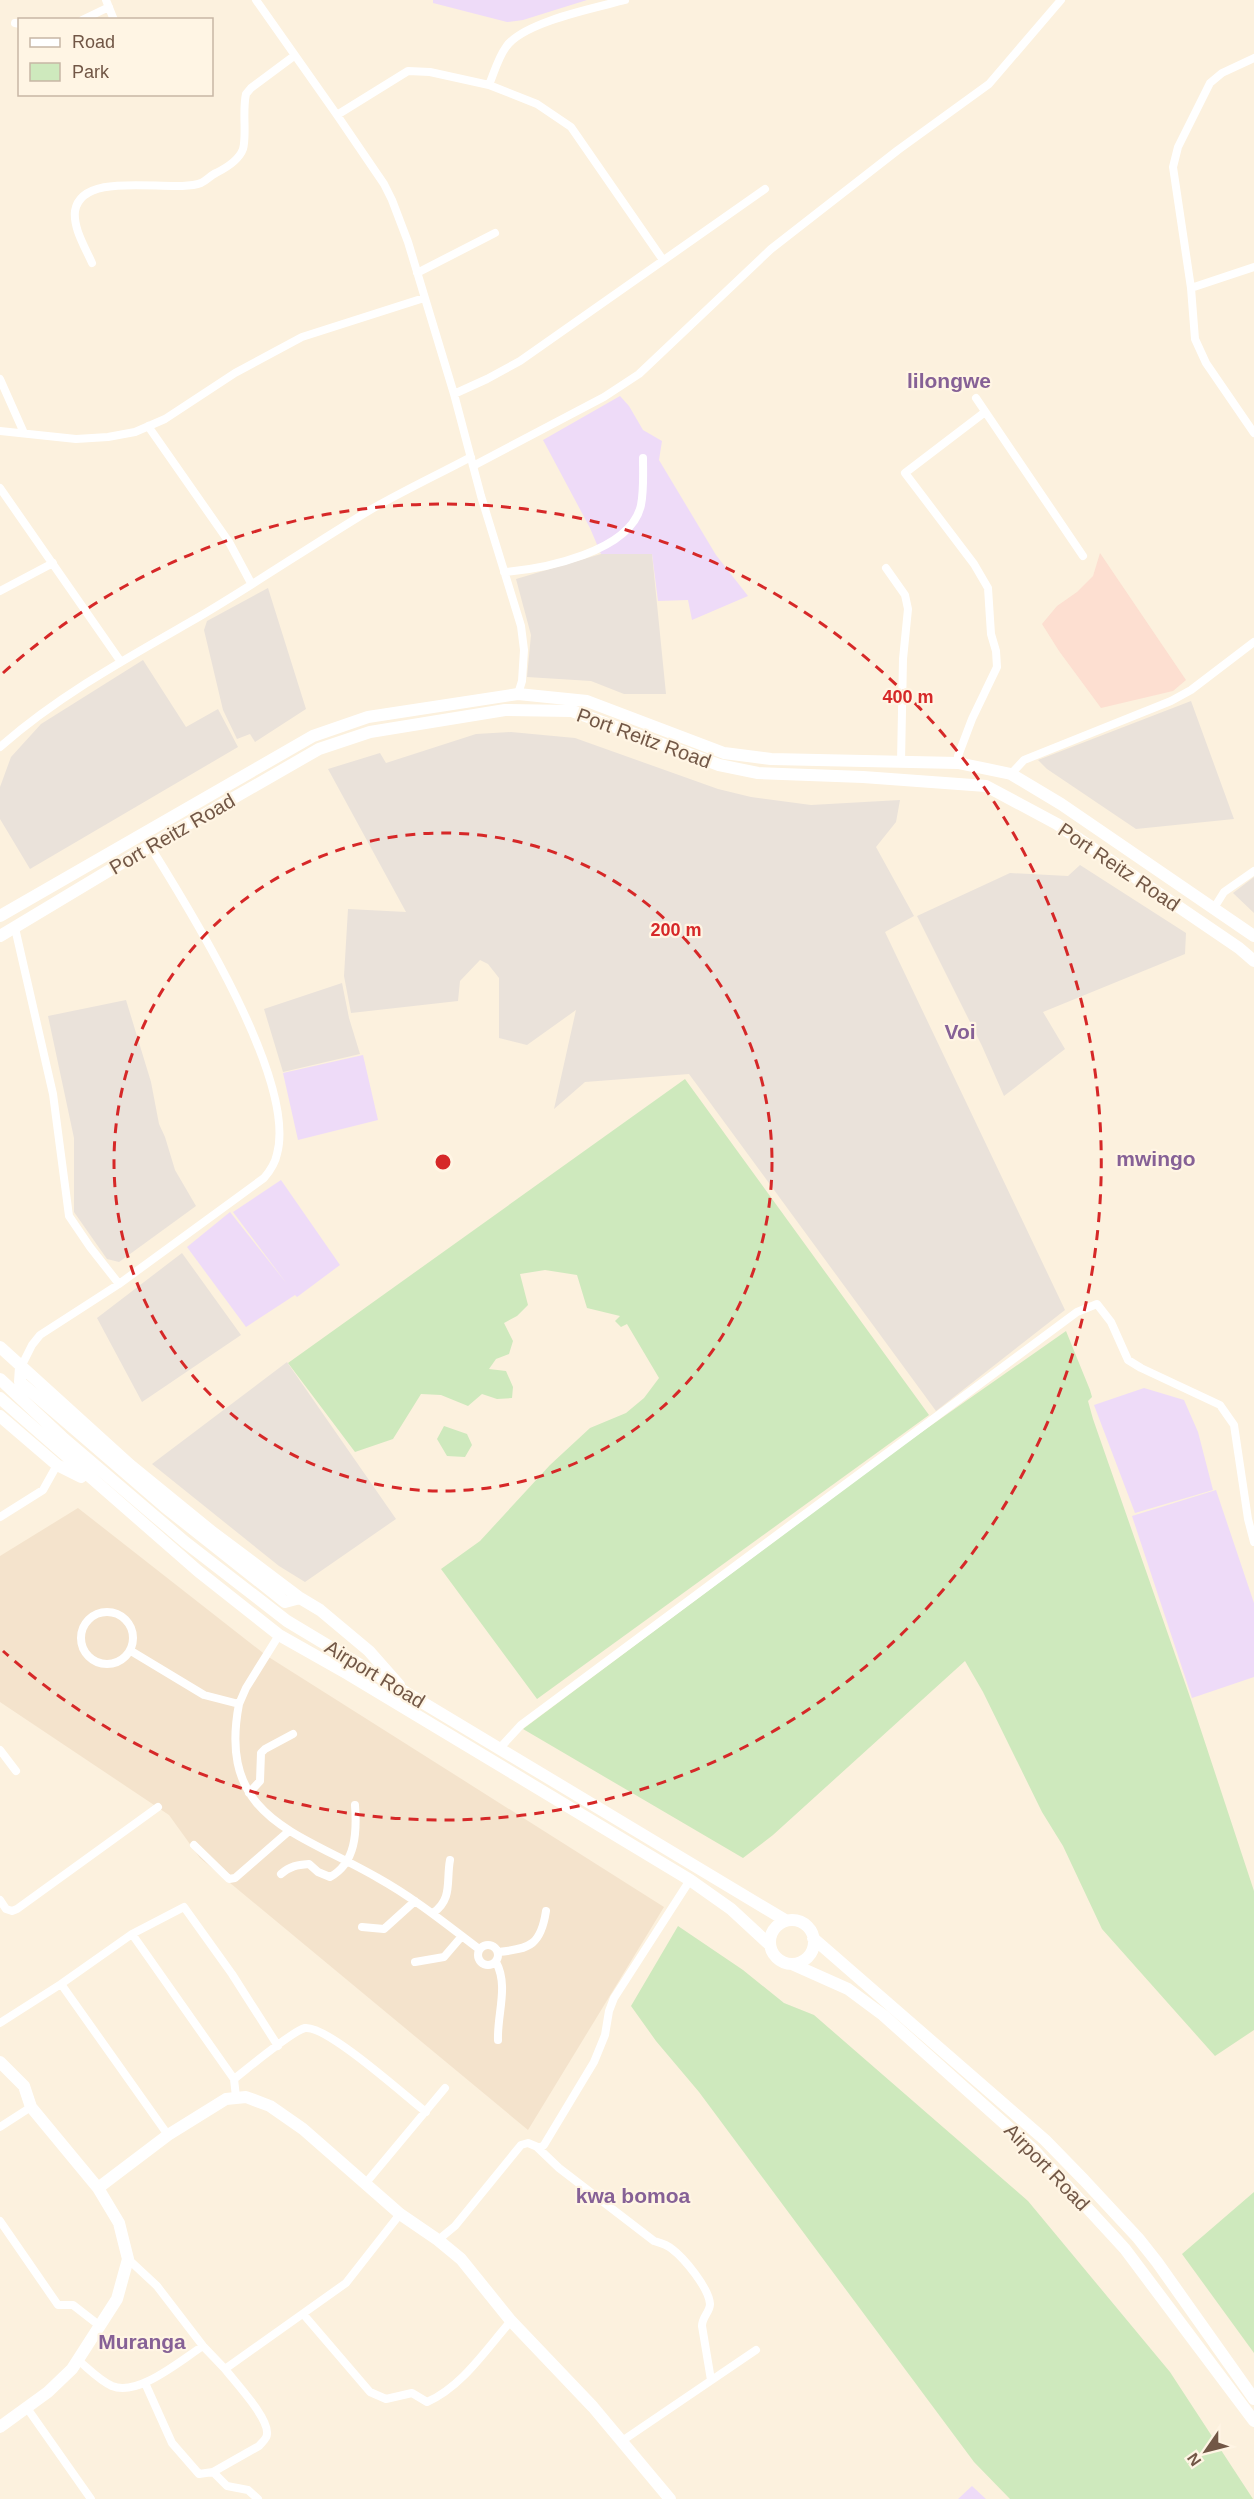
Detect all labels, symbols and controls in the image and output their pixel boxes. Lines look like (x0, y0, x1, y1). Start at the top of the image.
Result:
legend (18, 18, 213, 96)
text: Road (72, 32, 115, 52)
text: Park (72, 62, 110, 82)
district label: lilongwe (907, 369, 991, 392)
text: 400 m (882, 687, 934, 707)
street label: Port Reitz Road (574, 704, 714, 772)
street label: Port Reitz Road (105, 789, 239, 879)
street label: Port Reitz Road (1054, 818, 1184, 916)
text: 200 m (650, 920, 702, 940)
district label: Voi (944, 1020, 976, 1043)
district label: mwingo (1116, 1147, 1196, 1170)
centre of rings (433, 1152, 453, 1172)
street label: Airport Road (321, 1636, 429, 1712)
street label: Airport Road (1000, 2119, 1094, 2215)
district label: kwa bomoa (576, 2184, 690, 2207)
district label: Muranga (98, 2330, 186, 2353)
north arrow (1176, 2421, 1236, 2481)
text: N (1184, 2450, 1204, 2469)

